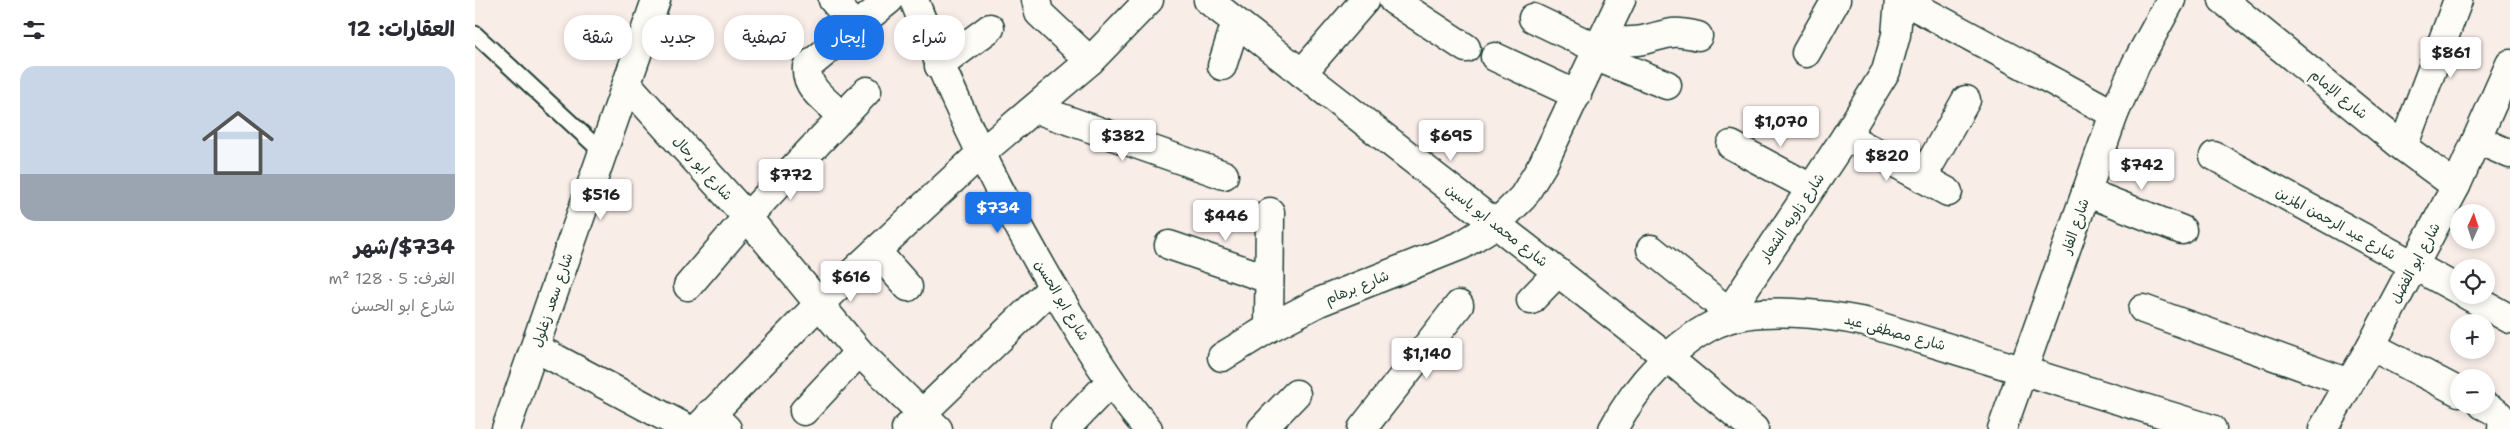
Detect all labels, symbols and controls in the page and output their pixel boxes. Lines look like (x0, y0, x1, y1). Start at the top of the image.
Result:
text: العقارات: 12 (347, 15, 455, 43)
chip: شقة (564, 15, 632, 60)
chip: جديد (642, 15, 714, 60)
chip: تصفية (724, 15, 804, 60)
chip: إيجار (814, 15, 884, 60)
chip: شراء (894, 15, 965, 60)
icon: filters (20, 16, 48, 44)
pin: $861 (2421, 36, 2481, 79)
text: $861 (2431, 42, 2471, 63)
street label: شارع الإمام (2305, 65, 2372, 124)
icon: home (193, 98, 283, 188)
pin: $1,070 (1740, 106, 1822, 148)
text: $1,070 (1754, 111, 1808, 132)
pin: $382 (1093, 120, 1153, 162)
pin: $695 (1421, 120, 1481, 162)
text: $382 (1101, 125, 1145, 146)
text: $695 (1430, 125, 1472, 146)
street label: شارع ابو رحال (669, 132, 737, 205)
pin: $820 (1857, 140, 1917, 182)
text: $820 (1865, 145, 1909, 166)
pin: $742 (2112, 148, 2172, 191)
text: $742 (2120, 154, 2164, 175)
pin: $772 (761, 158, 821, 201)
text: $772 (769, 164, 813, 185)
street label: شارع زاويه الشعار (1755, 169, 1829, 266)
pin: $516 (571, 178, 631, 221)
street label: شارع محمد ابو ياسين (1442, 180, 1552, 271)
street label: شارع عبد الرحمن المزين (2272, 182, 2399, 264)
text: $516 (582, 184, 620, 205)
pin: $734 (968, 192, 1028, 234)
street label: شارع الفار (2057, 196, 2094, 257)
text: $734 (976, 197, 1020, 218)
pin: $446 (1196, 200, 1256, 242)
north arrow (2450, 204, 2495, 249)
map controls (2450, 204, 2495, 414)
text: $446 (1204, 205, 1248, 226)
street label: شارع ابو الفضل (2386, 219, 2445, 307)
text: $734/شهر (354, 233, 455, 261)
street label: شارع سعد زغلول (527, 250, 578, 350)
street label: شارع ابو الحسن (1030, 256, 1093, 344)
button: locate (2450, 259, 2495, 304)
pin: $616 (821, 260, 881, 303)
text: $616 (831, 266, 871, 287)
street label: شارع برهام (1322, 266, 1392, 310)
text: الغرف: 5 · 128 m² (329, 268, 455, 289)
text: شارع ابو الحسن (351, 295, 455, 316)
street label: شارع مصطفى عيد (1842, 310, 1948, 355)
button: + (2450, 314, 2495, 359)
pin: $1,140 (1386, 338, 1468, 380)
text: $1,140 (1402, 343, 1452, 364)
button: − (2450, 369, 2495, 414)

